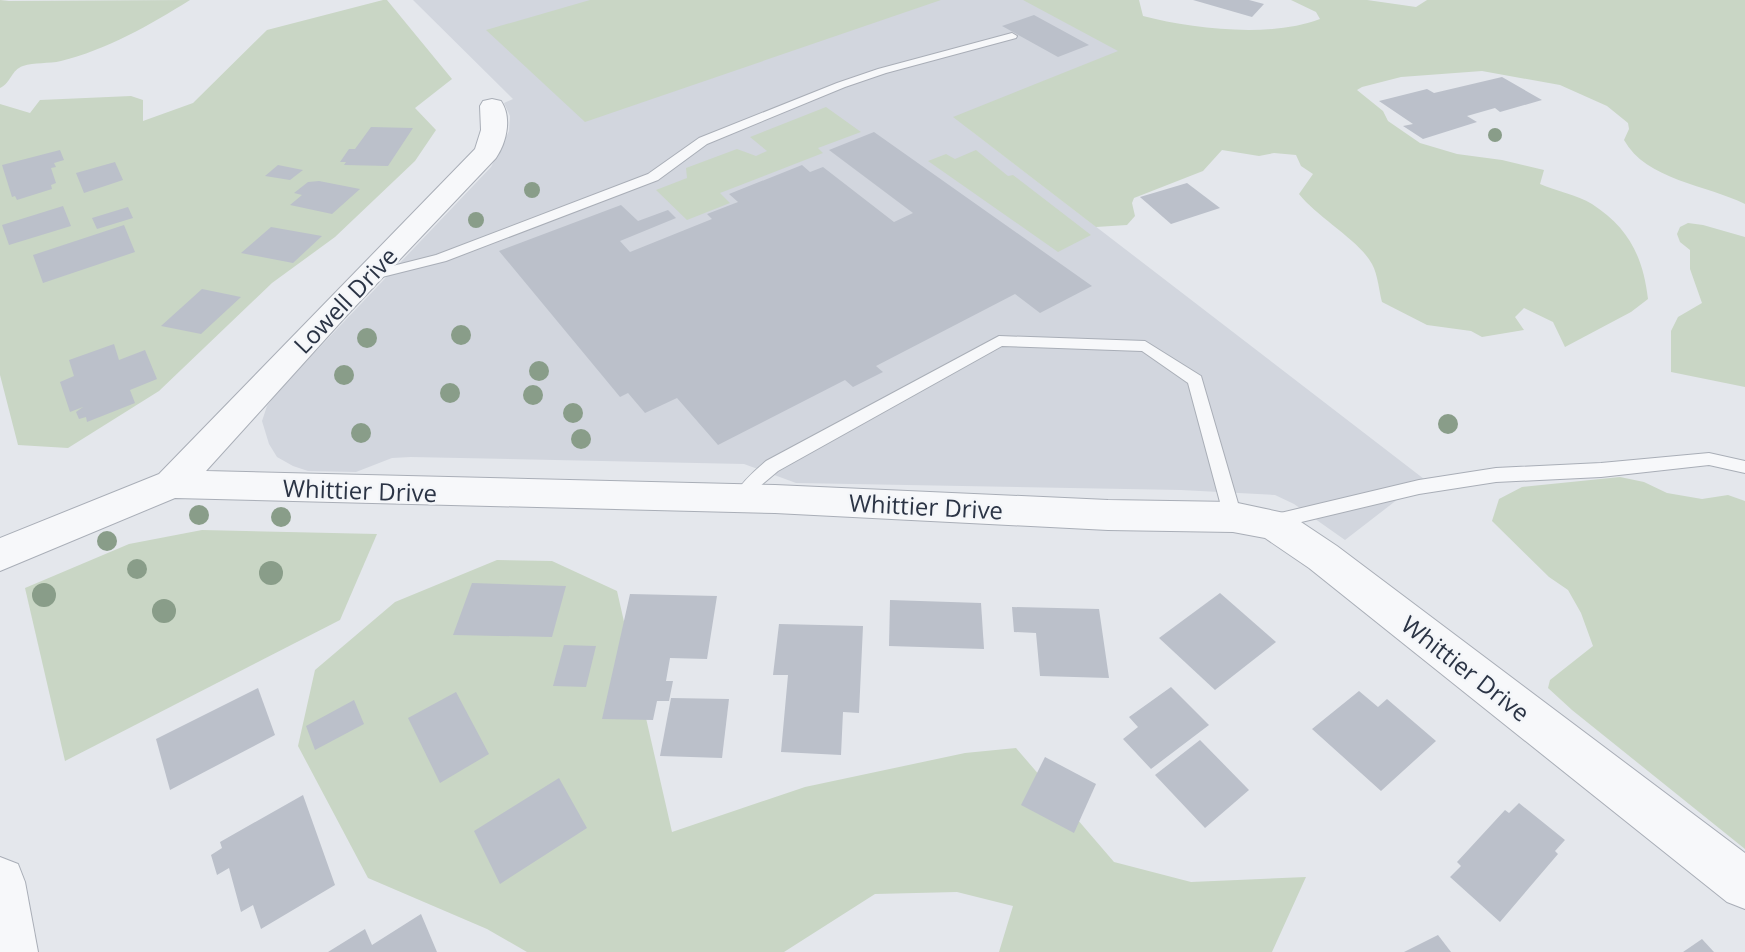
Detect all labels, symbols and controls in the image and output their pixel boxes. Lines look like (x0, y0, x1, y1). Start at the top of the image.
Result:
street label: Lowell Drive (286, 240, 404, 360)
street label: Whittier Drive (282, 471, 438, 509)
street label: Whittier Drive (848, 485, 1004, 527)
street label: Whittier Drive (1395, 607, 1537, 729)

